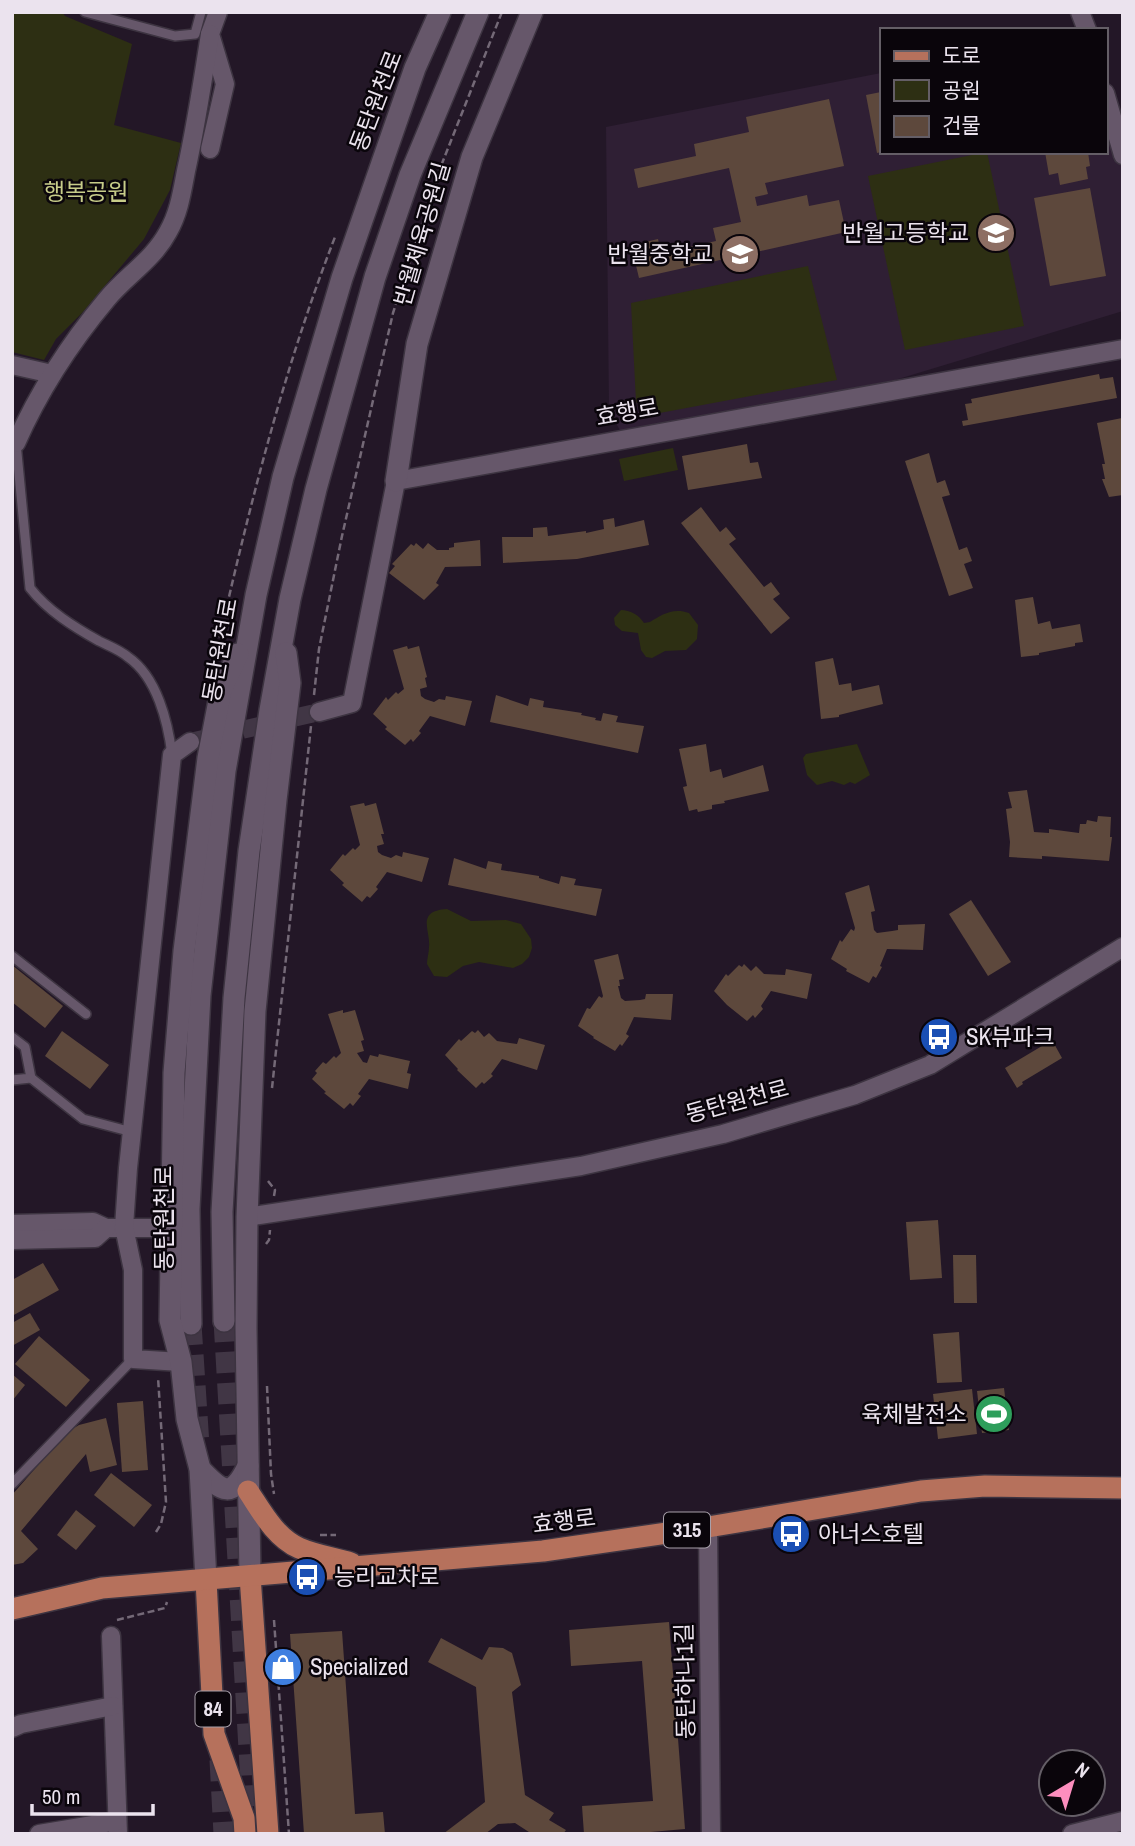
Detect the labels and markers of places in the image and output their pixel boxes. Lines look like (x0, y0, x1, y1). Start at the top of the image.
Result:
school or university icon: 반월고등학교 (975, 212, 1017, 254)
place label: 반월고등학교 (842, 217, 969, 248)
school or university icon: 반월중학교 (719, 233, 761, 275)
place label: 반월중학교 (607, 238, 713, 269)
bus stop icon: SK뷰파크 (918, 1016, 960, 1058)
place label: SK뷰파크 (966, 1021, 1055, 1052)
sports icon: 육체발전소 (973, 1393, 1015, 1435)
place label: 육체발전소 (861, 1398, 967, 1429)
bus stop icon: 아너스호텔 (770, 1513, 812, 1555)
place label: 아너스호텔 (818, 1518, 924, 1549)
bus stop icon: 능리교차로 (286, 1556, 328, 1598)
place label: 능리교차로 (334, 1561, 440, 1592)
shop icon: Specialized (262, 1646, 304, 1688)
place label: Specialized (310, 1651, 409, 1682)

